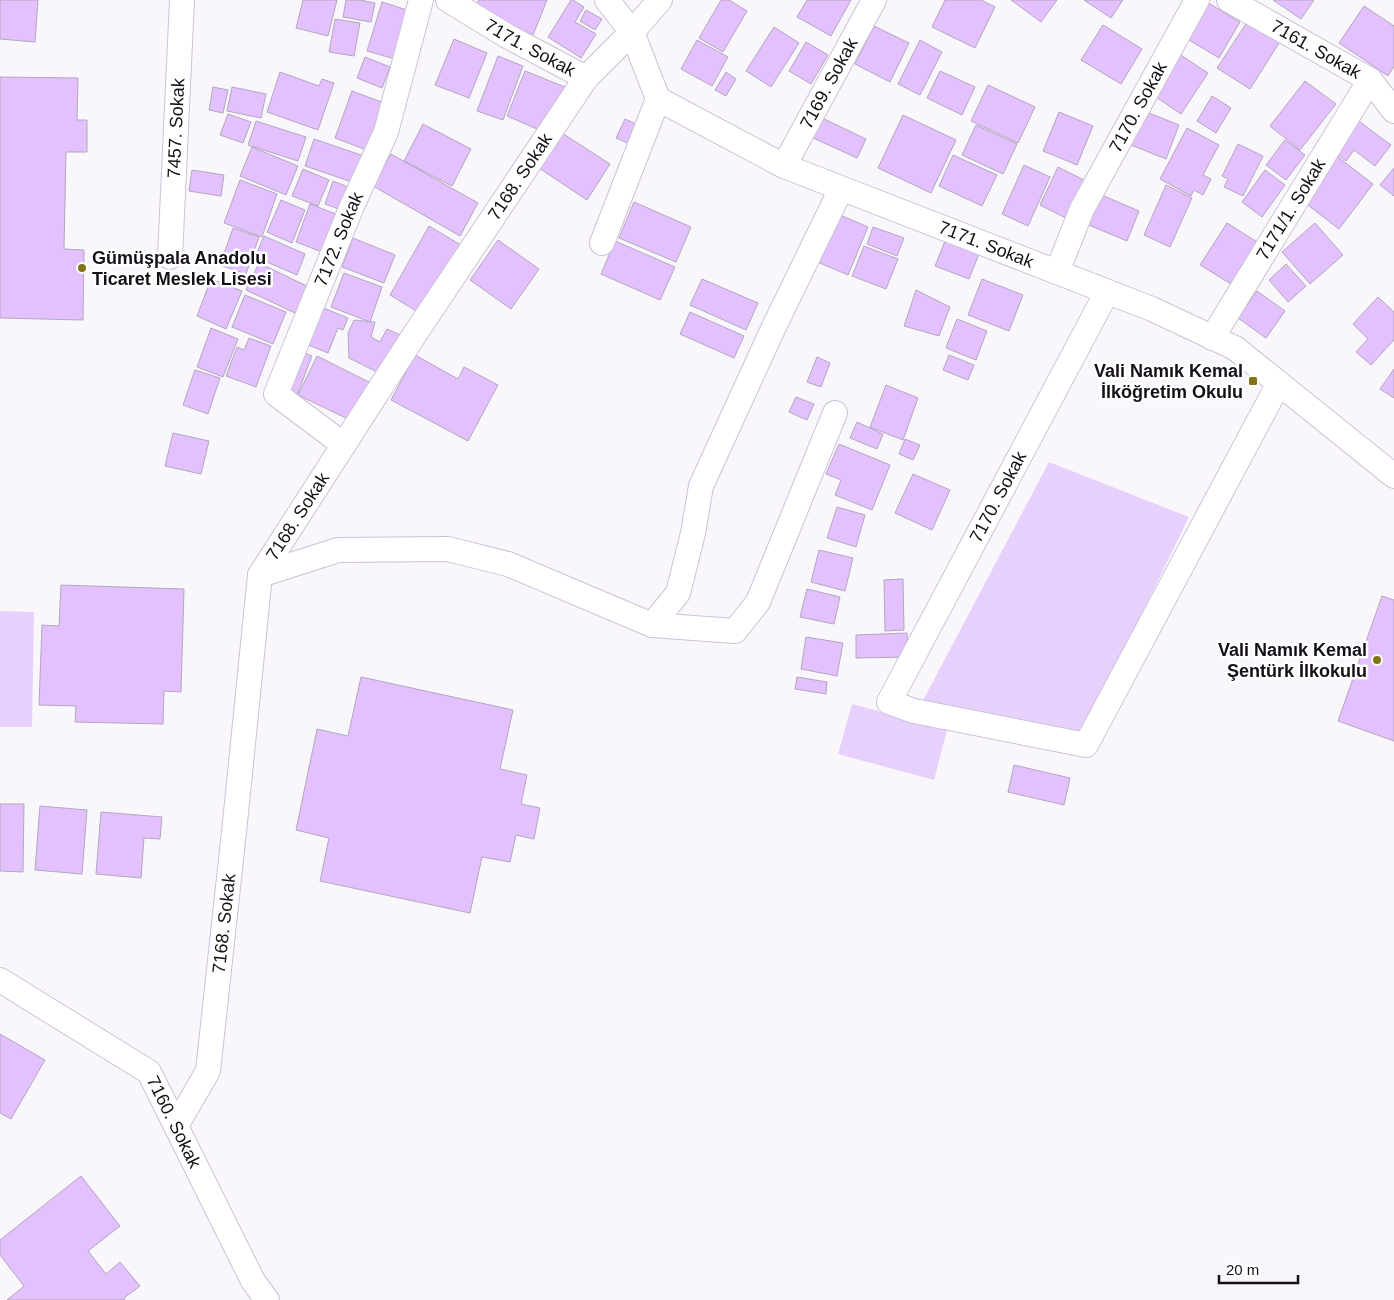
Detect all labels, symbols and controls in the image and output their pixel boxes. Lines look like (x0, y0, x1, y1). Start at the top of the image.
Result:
street label: 7171. Sokak (481, 15, 580, 81)
street label: 7161. Sokak (1267, 16, 1365, 83)
street label: 7169. Sokak (796, 34, 862, 132)
street label: 7170. Sokak (1105, 58, 1171, 156)
street label: 7457. Sokak (164, 77, 188, 179)
street label: 7168. Sokak (484, 129, 557, 224)
street label: 7171/1. Sokak (1252, 154, 1330, 264)
street label: 7172. Sokak (311, 188, 367, 289)
street label: 7171. Sokak (936, 217, 1037, 272)
place label: Gümüşpala Anadolu Ticaret Meslek Lisesi (92, 248, 272, 289)
marker: Gümüşpala Anadolu Ticaret Meslek Lisesi (76, 262, 88, 274)
place label: Vali Namık Kemal İlköğretim Okulu (1094, 361, 1243, 402)
marker: Vali Namık Kemal İlköğretim Okulu (1247, 375, 1259, 387)
street label: 7170. Sokak (966, 447, 1031, 546)
street label: 7168. Sokak (262, 468, 334, 564)
place label: Vali Namık Kemal Şentürk İlkokulu (1218, 640, 1367, 681)
marker: Vali Namık Kemal Şentürk İlkokulu (1371, 654, 1383, 666)
street label: 7168. Sokak (209, 872, 240, 974)
street label: 7160. Sokak (143, 1073, 206, 1172)
scale bar (1219, 1252, 1298, 1284)
text: 20 m (1226, 1261, 1259, 1278)

